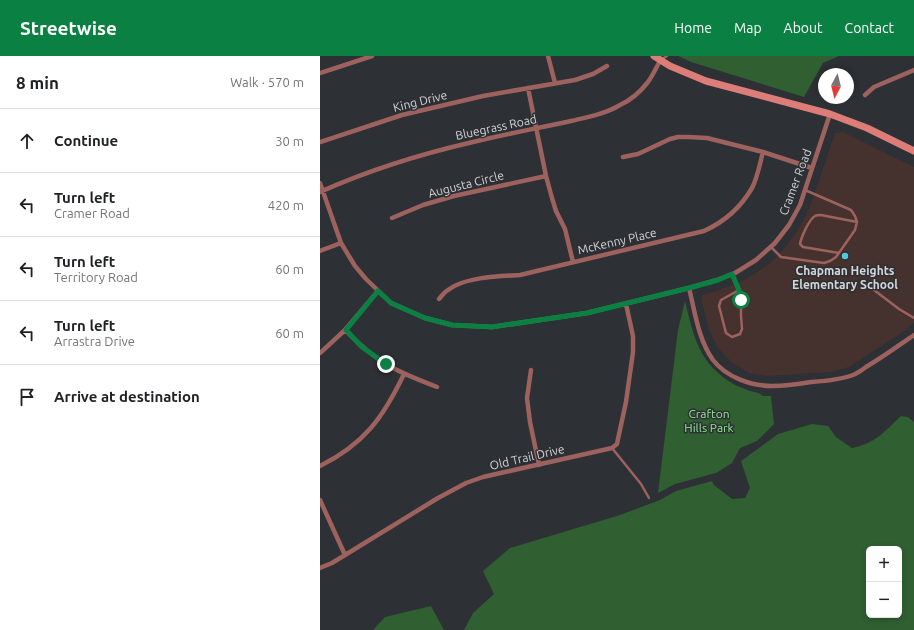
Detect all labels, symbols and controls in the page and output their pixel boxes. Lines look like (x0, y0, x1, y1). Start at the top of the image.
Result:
text: Streetwise (20, 17, 117, 39)
text: Home (674, 20, 712, 36)
text: Map (734, 20, 762, 36)
text: About (784, 20, 823, 36)
text: Contact (845, 20, 894, 36)
north arrow (818, 68, 854, 104)
text: 8 min (16, 73, 59, 92)
text: Walk · 570 m (230, 75, 304, 89)
street label: King Drive (392, 88, 448, 114)
street label: Bluegrass Road (454, 112, 538, 142)
icon: ahead (16, 130, 38, 152)
text: Continue (54, 132, 118, 149)
text: 30 m (275, 134, 304, 148)
street label: Cramer Road (776, 147, 814, 217)
street label: Augusta Circle (427, 168, 505, 200)
text: Turn left (54, 189, 115, 206)
icon: left (16, 194, 38, 216)
text: 420 m (268, 198, 304, 212)
text: Cramer Road (54, 206, 130, 220)
street label: McKenny Place (576, 226, 658, 256)
marker: Chapman Heights Elementary School (840, 251, 850, 261)
text: Turn left (54, 253, 115, 270)
icon: left (16, 258, 38, 280)
text: 60 m (275, 262, 304, 276)
place label: Chapman Heights Elementary School (792, 264, 898, 291)
text: Territory Road (54, 270, 138, 284)
route start (732, 291, 750, 309)
text: Turn left (54, 317, 115, 334)
icon: left (16, 322, 38, 344)
text: 60 m (275, 326, 304, 340)
text: Arrastra Drive (54, 334, 135, 348)
route end (377, 355, 395, 373)
icon: arrive (16, 386, 38, 408)
text: Arrive at destination (54, 388, 200, 405)
park label: Crafton Hills Park (684, 407, 734, 434)
street label: Old Trail Drive (488, 442, 566, 472)
map controls (866, 546, 902, 618)
button: + (866, 546, 902, 582)
button: − (866, 582, 902, 618)

